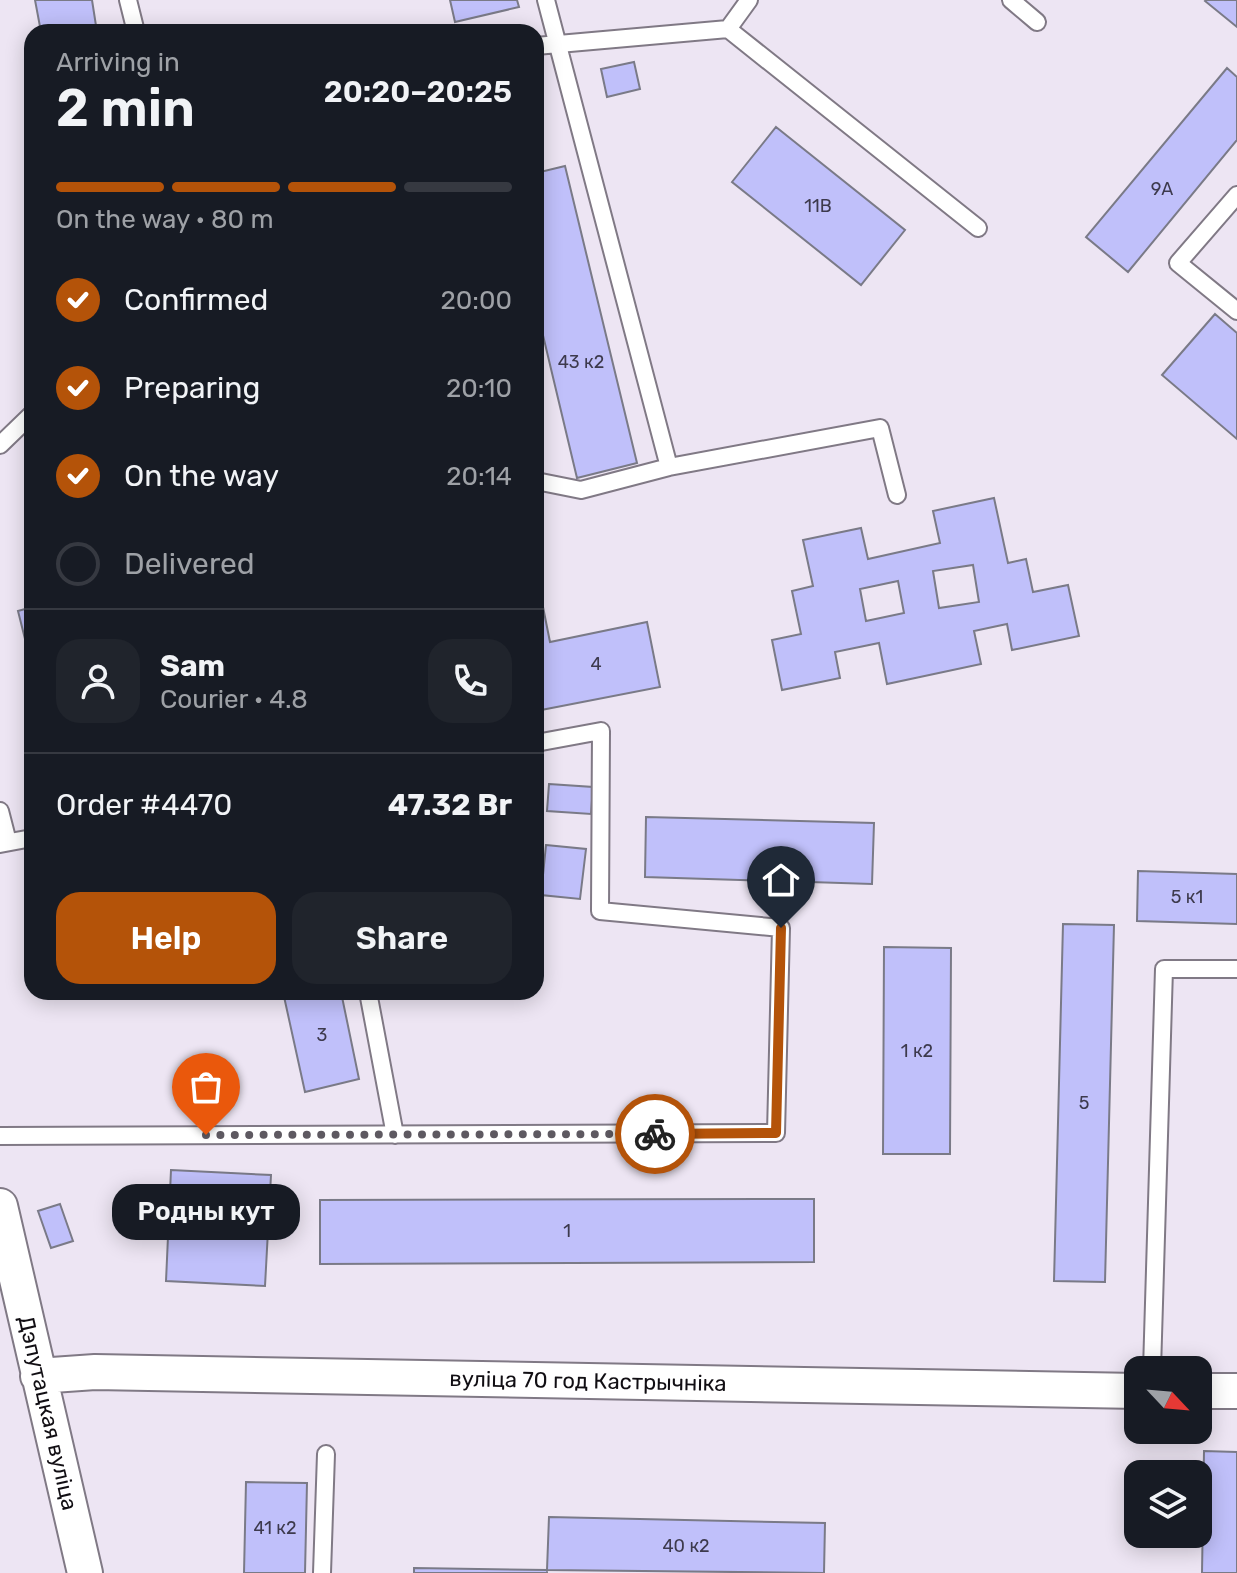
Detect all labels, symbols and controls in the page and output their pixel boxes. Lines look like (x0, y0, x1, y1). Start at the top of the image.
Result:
text: Arriving in (56, 47, 180, 78)
text: 20:20–20:25 (324, 74, 512, 110)
text: 2 min (56, 77, 195, 139)
house number: 9А (1151, 178, 1173, 200)
house number: 11В (804, 195, 832, 217)
text: On the way · 80 m (56, 204, 274, 235)
icon: check (56, 278, 100, 322)
text: Confirmed (124, 282, 268, 318)
text: 20:00 (441, 285, 512, 316)
house number: 43 к2 (558, 351, 604, 373)
icon: check (56, 366, 100, 410)
text: Preparing (124, 370, 260, 406)
text: 20:10 (446, 373, 512, 404)
icon: check (56, 454, 100, 498)
text: On the way (124, 458, 279, 494)
text: 20:14 (446, 461, 512, 492)
text: Delivered (124, 546, 255, 582)
button: person (56, 639, 140, 723)
button: phone (428, 639, 512, 723)
text: Sam (160, 648, 225, 684)
house number: 4 (590, 653, 602, 675)
text: Courier · 4.8 (160, 684, 308, 715)
text: Order #4470 (56, 787, 232, 823)
text: 47.32 Br (388, 787, 512, 823)
pin (747, 846, 815, 928)
icon: home (759, 858, 803, 902)
house number: 5 к1 (1171, 886, 1203, 908)
button: Help (56, 892, 276, 984)
button: Share (292, 892, 512, 984)
house number: 3 (317, 1024, 327, 1046)
house number: 1 к2 (901, 1040, 933, 1062)
pin (172, 1053, 240, 1135)
icon: bag (184, 1065, 228, 1109)
house number: 5 (1079, 1092, 1089, 1114)
courier (615, 1094, 695, 1174)
icon: bike (633, 1112, 677, 1156)
callout: Родны кут (112, 1183, 300, 1239)
text: Родны кут (138, 1196, 274, 1227)
house number: 1 (563, 1220, 571, 1242)
street label: Дэпутацкая вуліца (12, 1313, 84, 1513)
north arrow (1124, 1356, 1212, 1444)
map controls (1124, 1356, 1212, 1548)
street label: вуліца 70 год Кастрычніка (449, 1365, 727, 1397)
button: layers (1124, 1460, 1212, 1548)
house number: 41 к2 (253, 1517, 297, 1539)
house number: 40 к2 (662, 1535, 710, 1557)

